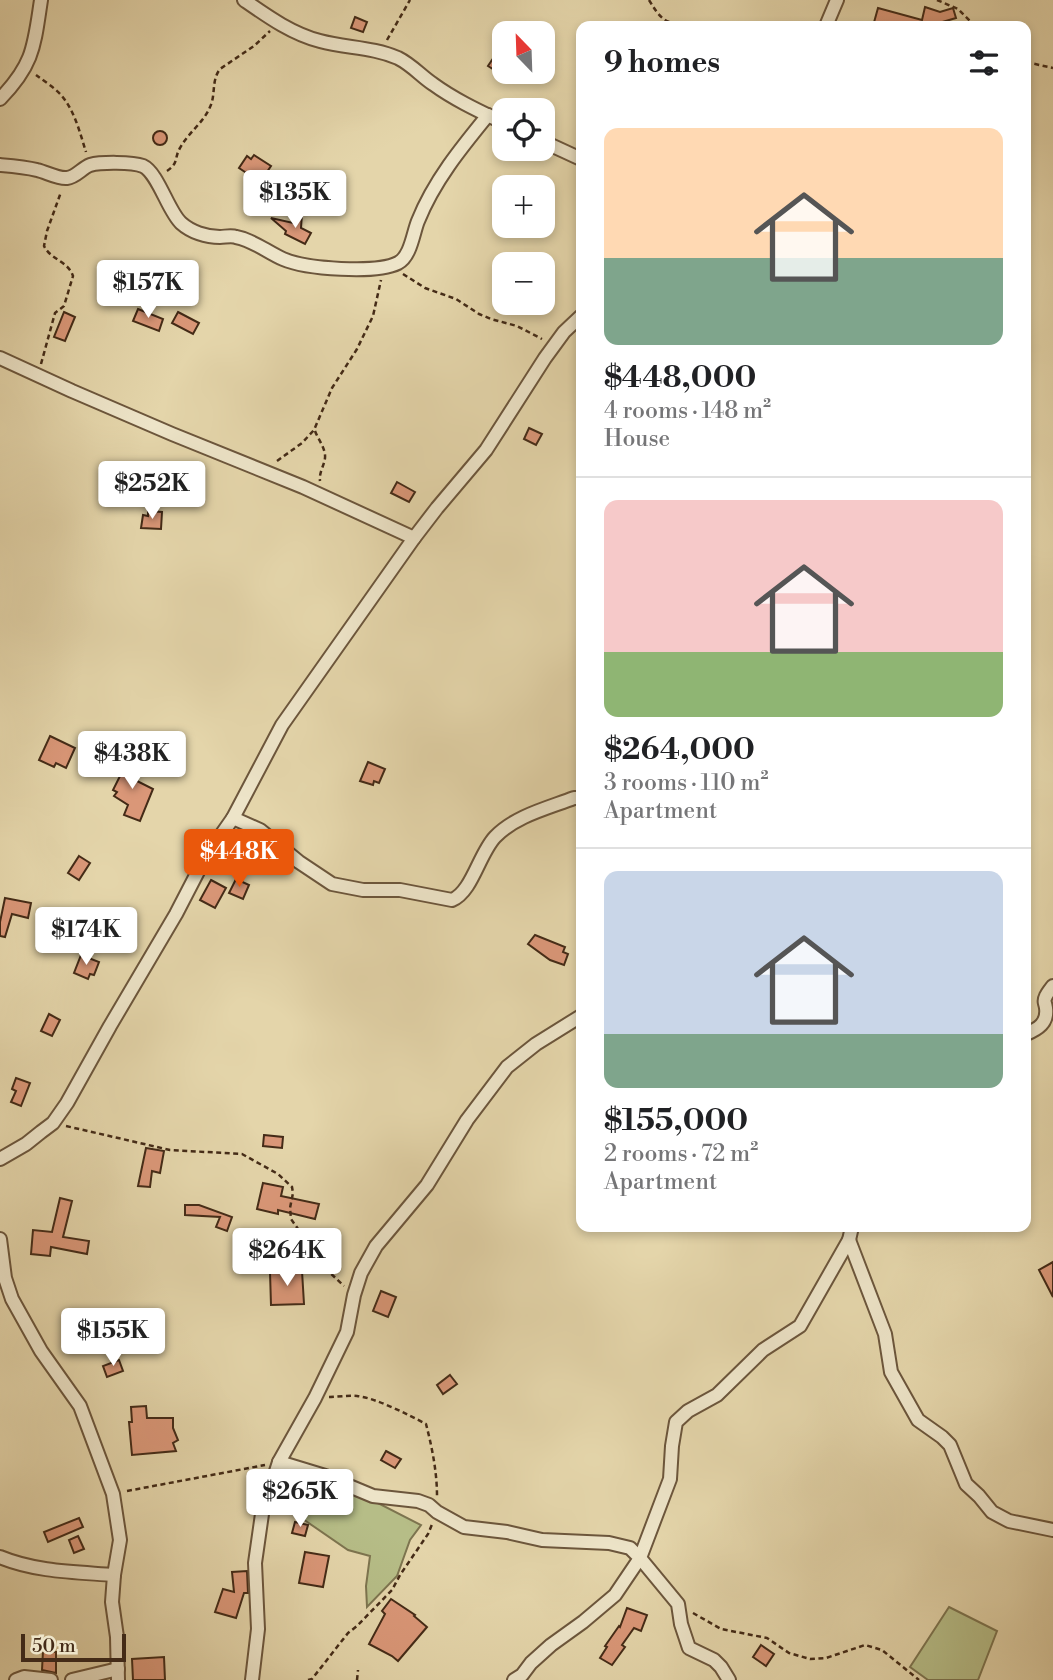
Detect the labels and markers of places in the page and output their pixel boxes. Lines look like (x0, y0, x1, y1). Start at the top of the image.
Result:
pin: $135K (246, 170, 344, 230)
pin: $157K (99, 260, 197, 320)
pin: $252K (103, 462, 201, 521)
pin: $438K (83, 732, 181, 791)
pin: $448K (190, 830, 288, 889)
pin: $174K (37, 908, 135, 967)
pin: $264K (238, 1228, 336, 1288)
pin: $155K (64, 1308, 162, 1368)
pin: $265K (251, 1470, 349, 1529)

